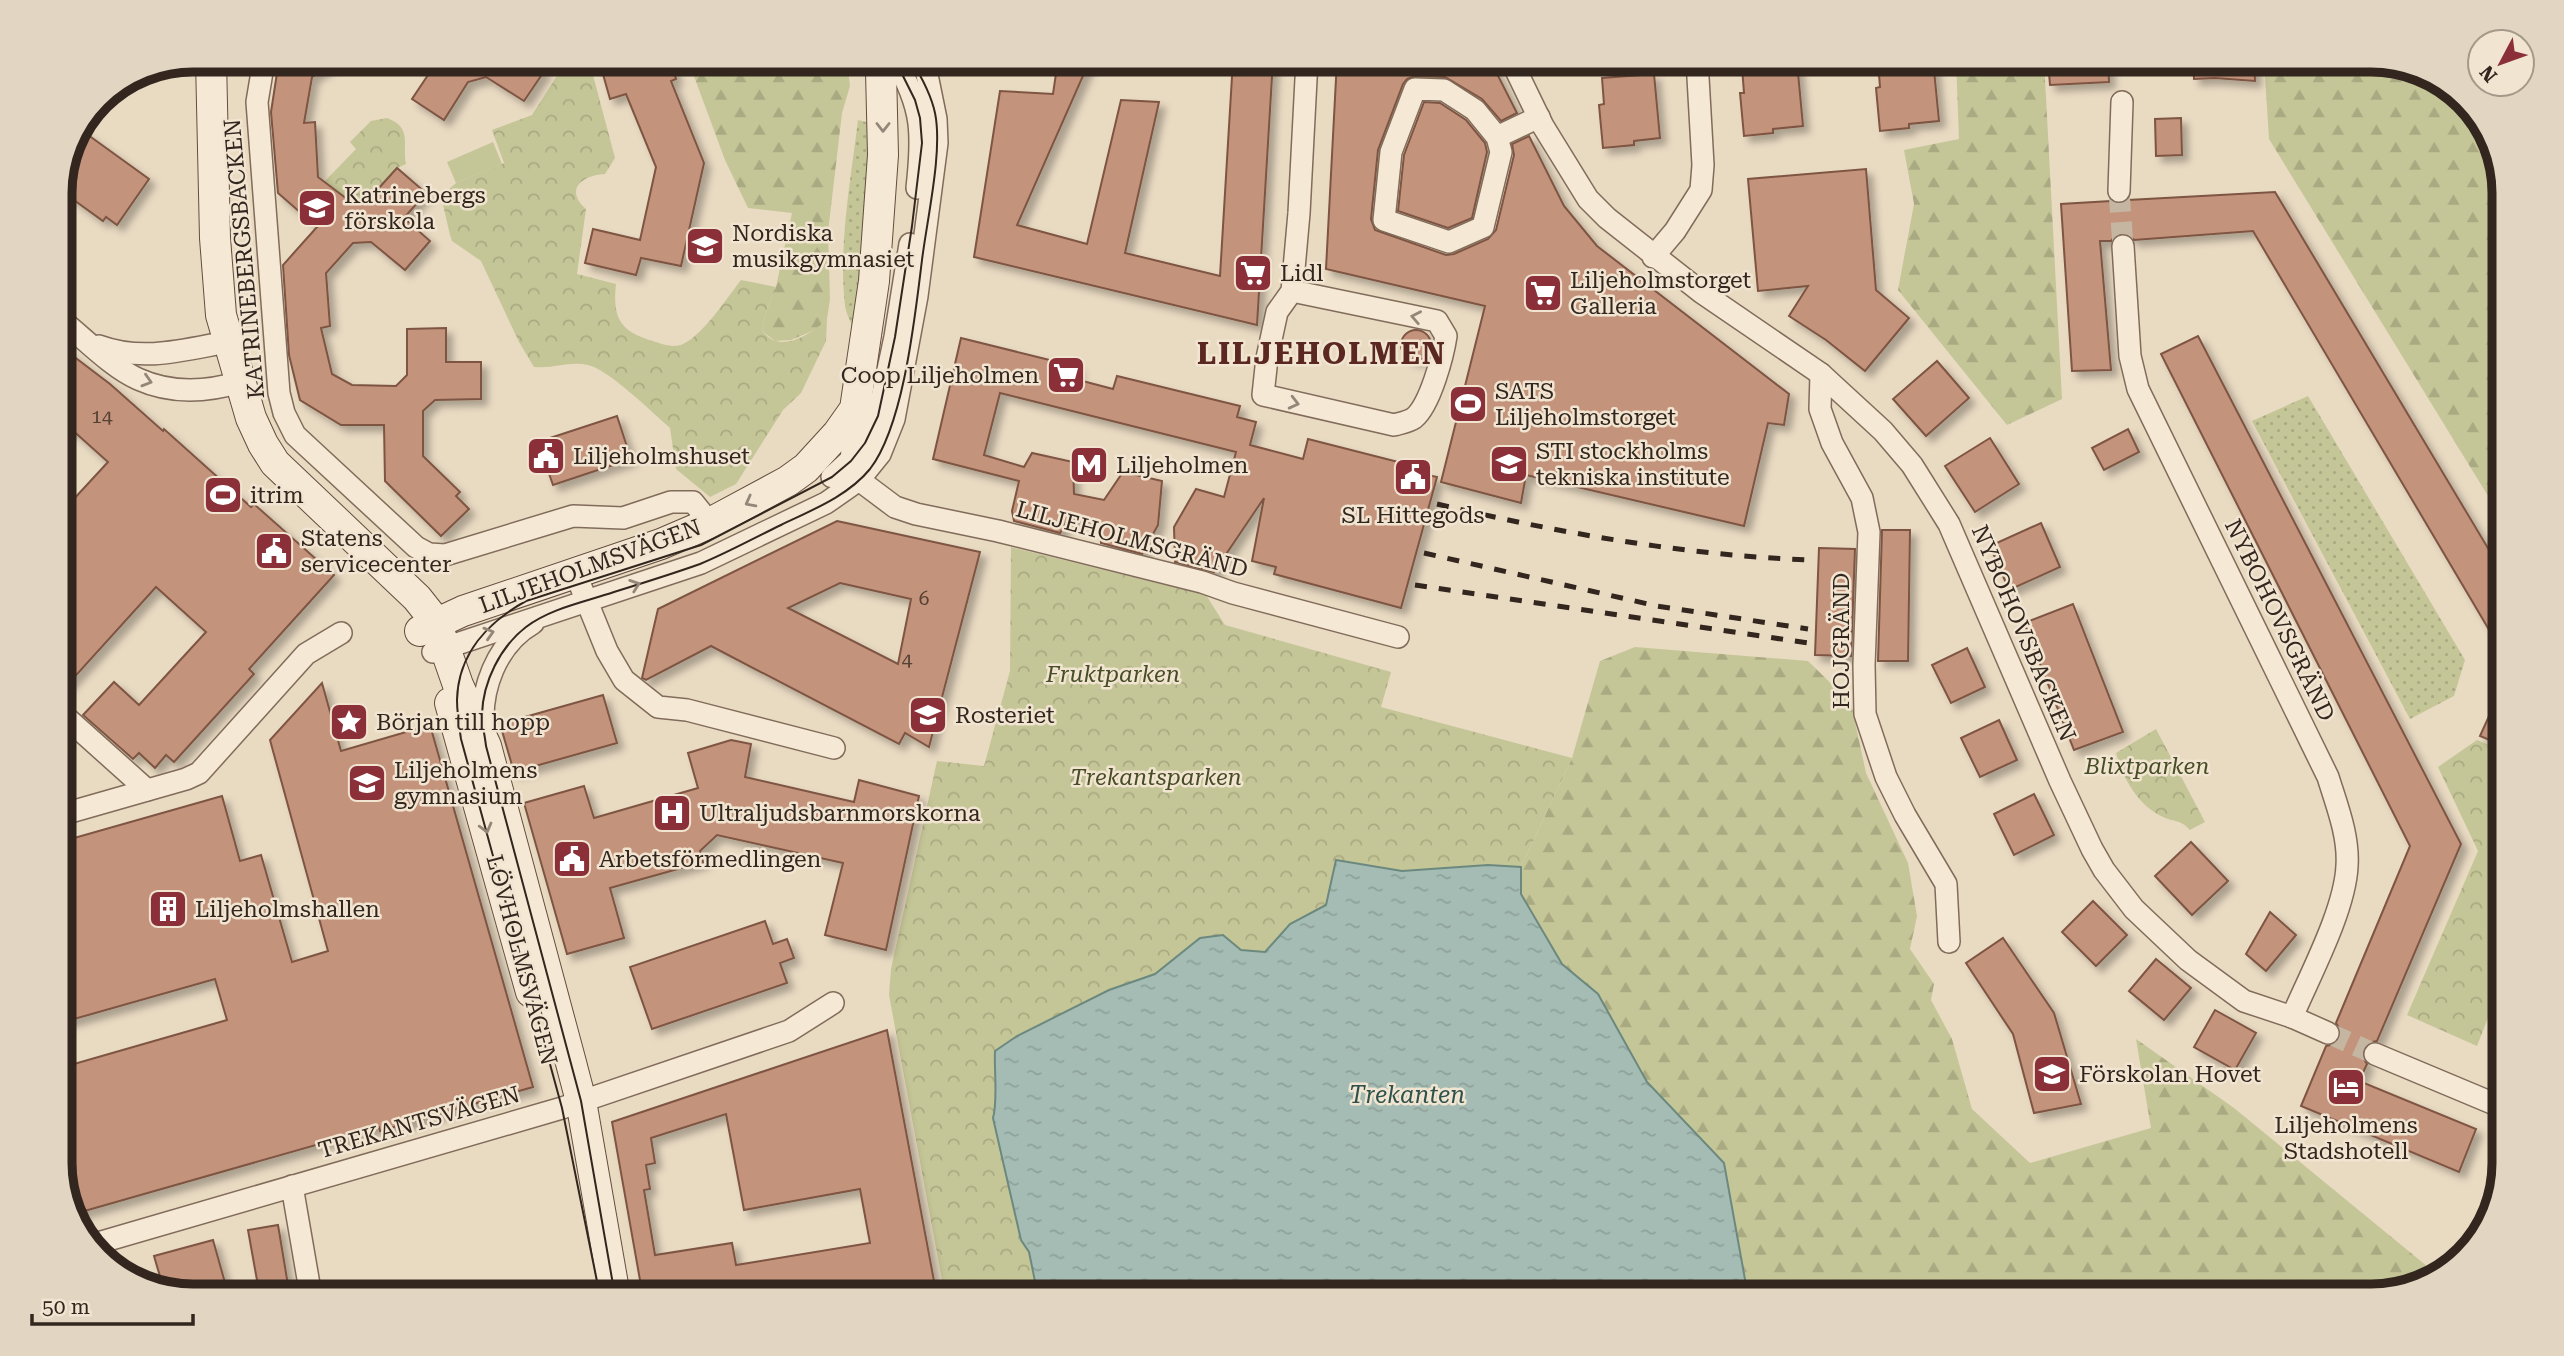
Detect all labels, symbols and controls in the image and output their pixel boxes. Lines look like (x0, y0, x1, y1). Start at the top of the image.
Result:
north arrow (2466, 28, 2536, 98)
text: N (2475, 60, 2502, 87)
street label: KATRINEBERGSBACKEN (219, 118, 270, 400)
one-way arrow (875, 123, 891, 133)
place label: Katrinebergs förskola (344, 182, 486, 235)
school or university icon: Katrinebergs förskola (296, 187, 338, 229)
place label: Nordiska musikgymnasiet (732, 220, 915, 273)
school or university icon: Nordiska musikgymnasiet (684, 225, 726, 267)
supermarket icon: Lidl (1232, 252, 1274, 294)
place label: Lidl (1280, 260, 1323, 287)
place label: Liljeholmstorget Galleria (1570, 267, 1752, 320)
supermarket icon: Liljeholmstorget Galleria (1522, 272, 1564, 314)
one-way arrow (1410, 310, 1422, 325)
district label: LILJEHOLMEN (1197, 336, 1447, 371)
supermarket icon: Coop Liljeholmen (1045, 354, 1087, 396)
place label: Coop Liljeholmen (841, 362, 1039, 389)
one-way arrow (140, 373, 153, 387)
place label: SATS Liljeholmstorget (1495, 378, 1677, 431)
sports icon: SATS Liljeholmstorget (1447, 383, 1489, 425)
one-way arrow (1288, 395, 1300, 409)
house number: 14 (91, 405, 113, 428)
public building icon: Liljeholmshuset (525, 435, 567, 477)
place label: STI stockholms tekniska institute (1536, 438, 1730, 491)
place label: Liljeholmshuset (573, 443, 750, 470)
school or university icon: STI stockholms tekniska institute (1488, 443, 1530, 485)
metro station icon: Liljeholmen (1068, 444, 1110, 486)
place label: Liljeholmen (1116, 452, 1249, 479)
public building icon: SL Hittegods (1392, 456, 1434, 498)
sports icon: itrim (202, 474, 244, 516)
place label: itrim (250, 482, 304, 509)
one-way arrow (745, 493, 757, 507)
street label: LILJEHOLMSGRÄND (1013, 496, 1251, 583)
place label: SL Hittegods (1342, 502, 1484, 529)
street label: LILJEHOLMSVÄGEN (476, 514, 705, 619)
street label: NYBOHOVSGRÄND (2219, 515, 2340, 726)
street label: NYBOHOVSBACKEN (1966, 521, 2081, 745)
place label: Statens servicecenter (301, 525, 451, 578)
public building icon: Statens servicecenter (253, 530, 295, 572)
street label: HOJGRÄND (1828, 573, 1855, 709)
one-way arrow (628, 579, 641, 593)
house number: 6 (919, 587, 929, 610)
one-way arrow (483, 627, 495, 642)
house number: 4 (902, 648, 913, 671)
park label: Fruktparken (1045, 661, 1180, 688)
school or university icon: Rosteriet (907, 694, 949, 736)
place icon: Början till hopp (328, 701, 370, 743)
place label: Rosteriet (955, 702, 1055, 729)
place label: Början till hopp (376, 709, 550, 736)
park label: Blixtparken (2084, 753, 2209, 780)
place label: Liljeholmens gymnasium (394, 757, 537, 810)
school or university icon: Liljeholmens gymnasium (346, 762, 388, 804)
park label: Trekantsparken (1070, 764, 1242, 791)
hospital icon: Ultraljudsbarnmorskorna (651, 792, 693, 834)
place label: Ultraljudsbarnmorskorna (699, 800, 981, 827)
one-way arrow (477, 822, 492, 834)
public building icon: Arbetsförmedlingen (551, 838, 593, 880)
place label: Arbetsförmedlingen (599, 846, 822, 873)
street label: LÖVHOLMSVÄGEN (480, 852, 563, 1068)
building icon: Liljeholmshallen (147, 888, 189, 930)
place label: Liljeholmshallen (195, 896, 380, 923)
school or university icon: Förskolan Hovet (2031, 1053, 2073, 1095)
place label: Förskolan Hovet (2079, 1061, 2262, 1088)
hotel icon: Liljeholmens Stadshotell (2325, 1066, 2367, 1108)
street label: TREKANTSVÄGEN (315, 1081, 523, 1164)
water label: Trekanten (1349, 1081, 1465, 1109)
place label: Liljeholmens Stadshotell (2274, 1112, 2418, 1165)
scale bar (32, 1282, 192, 1326)
text: 50 m (42, 1295, 90, 1319)

